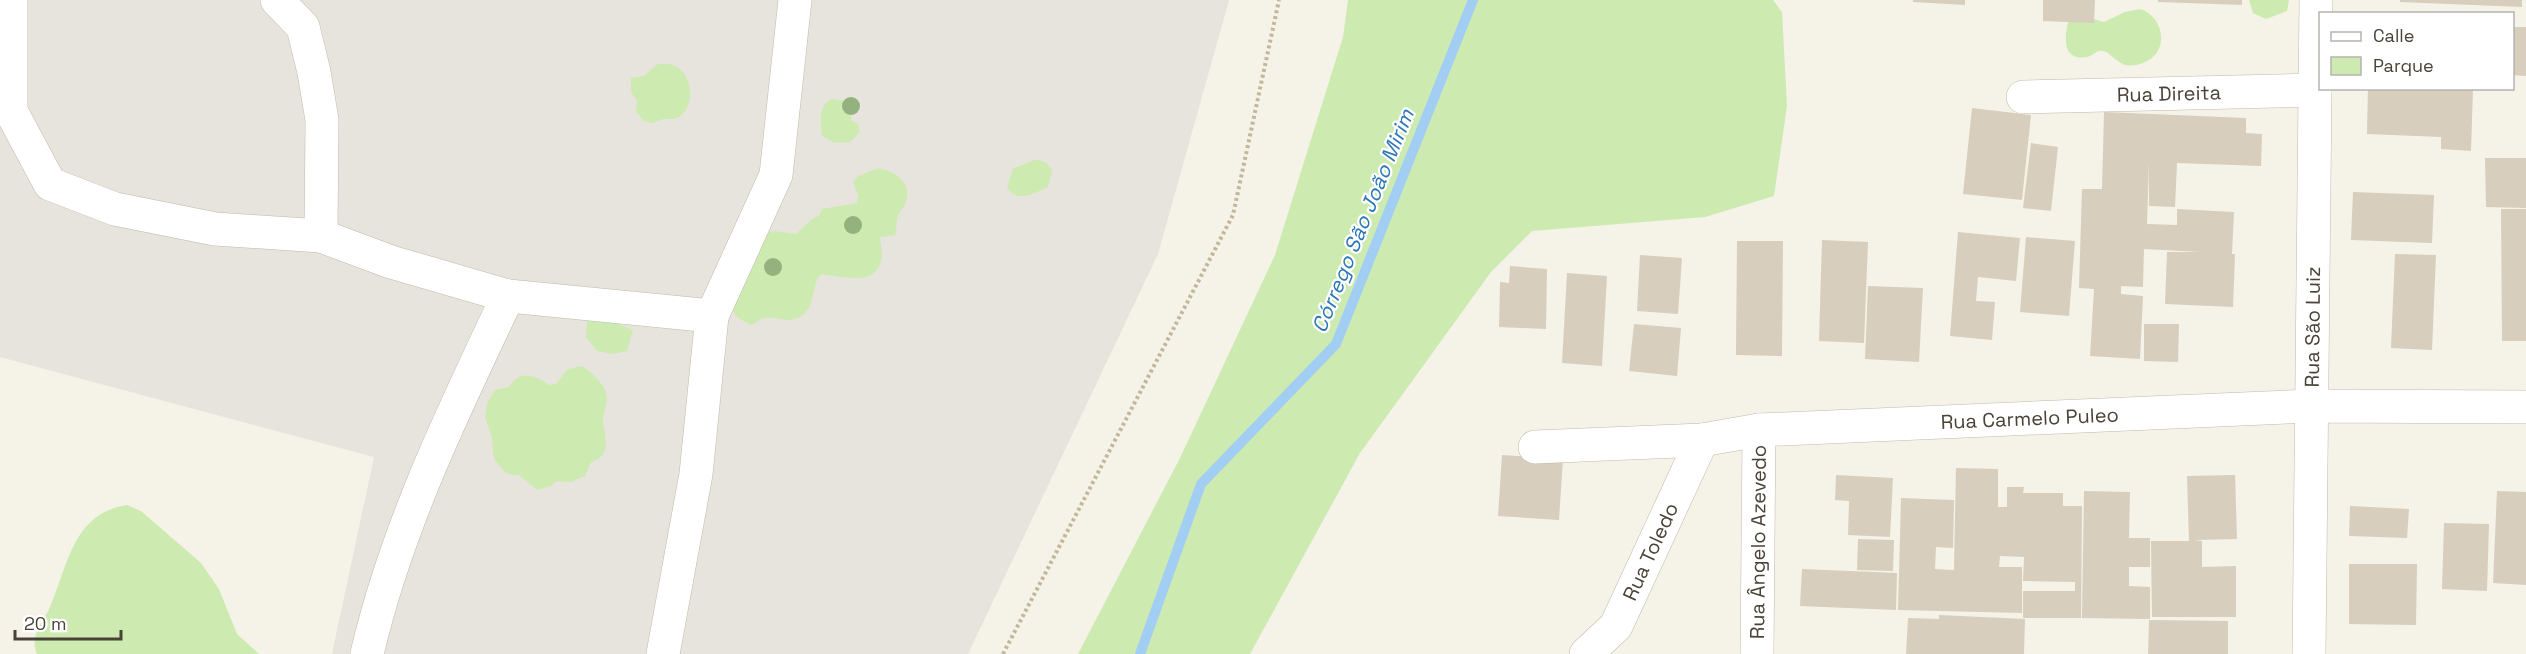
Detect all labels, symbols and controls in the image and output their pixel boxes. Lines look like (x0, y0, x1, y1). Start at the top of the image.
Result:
legend (2319, 12, 2514, 90)
text: Calle (2373, 24, 2414, 47)
text: Parque (2373, 54, 2434, 77)
street label: Rua Direita (2117, 79, 2221, 108)
water label: Córrego São João Mirim (1305, 104, 1420, 337)
street label: Rua São Luiz (2299, 266, 2326, 388)
street label: Rua Carmelo Puleo (1940, 401, 2119, 435)
street label: Rua Ângelo Azevedo (1744, 445, 1772, 639)
street label: Rua Toledo (1617, 498, 1684, 605)
scale bar (15, 603, 122, 641)
text: 20 m (24, 612, 67, 635)

